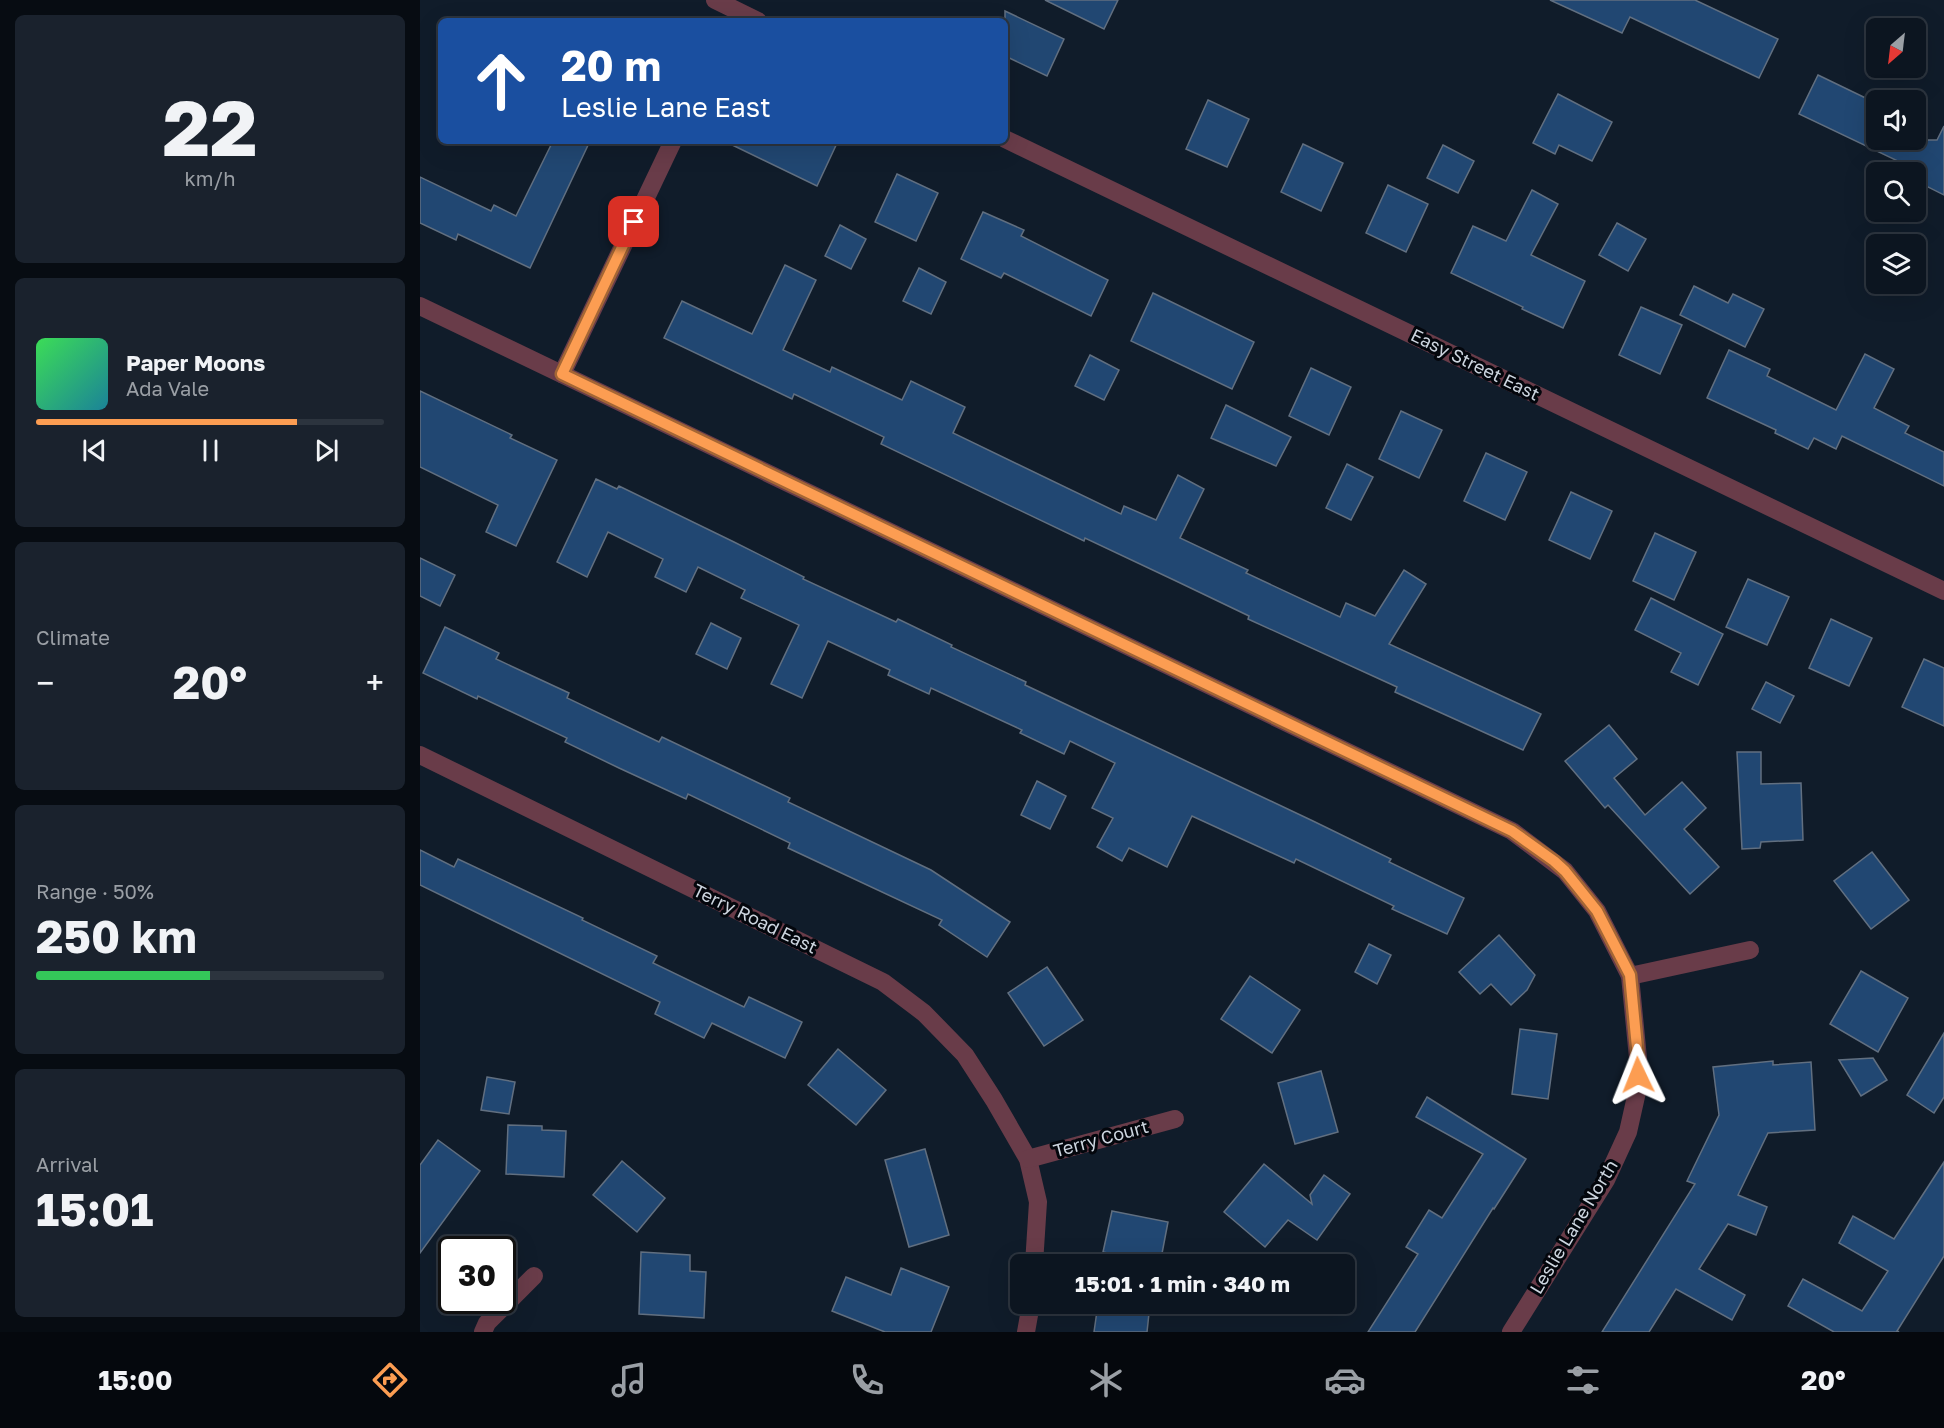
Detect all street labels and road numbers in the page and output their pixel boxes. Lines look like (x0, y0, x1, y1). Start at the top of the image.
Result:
street label: Easy Street East (1407, 323, 1543, 405)
street label: Terry Road East (690, 879, 821, 958)
street label: Terry Court (1051, 1115, 1151, 1161)
street label: Leslie Lane North (1524, 1156, 1622, 1297)

